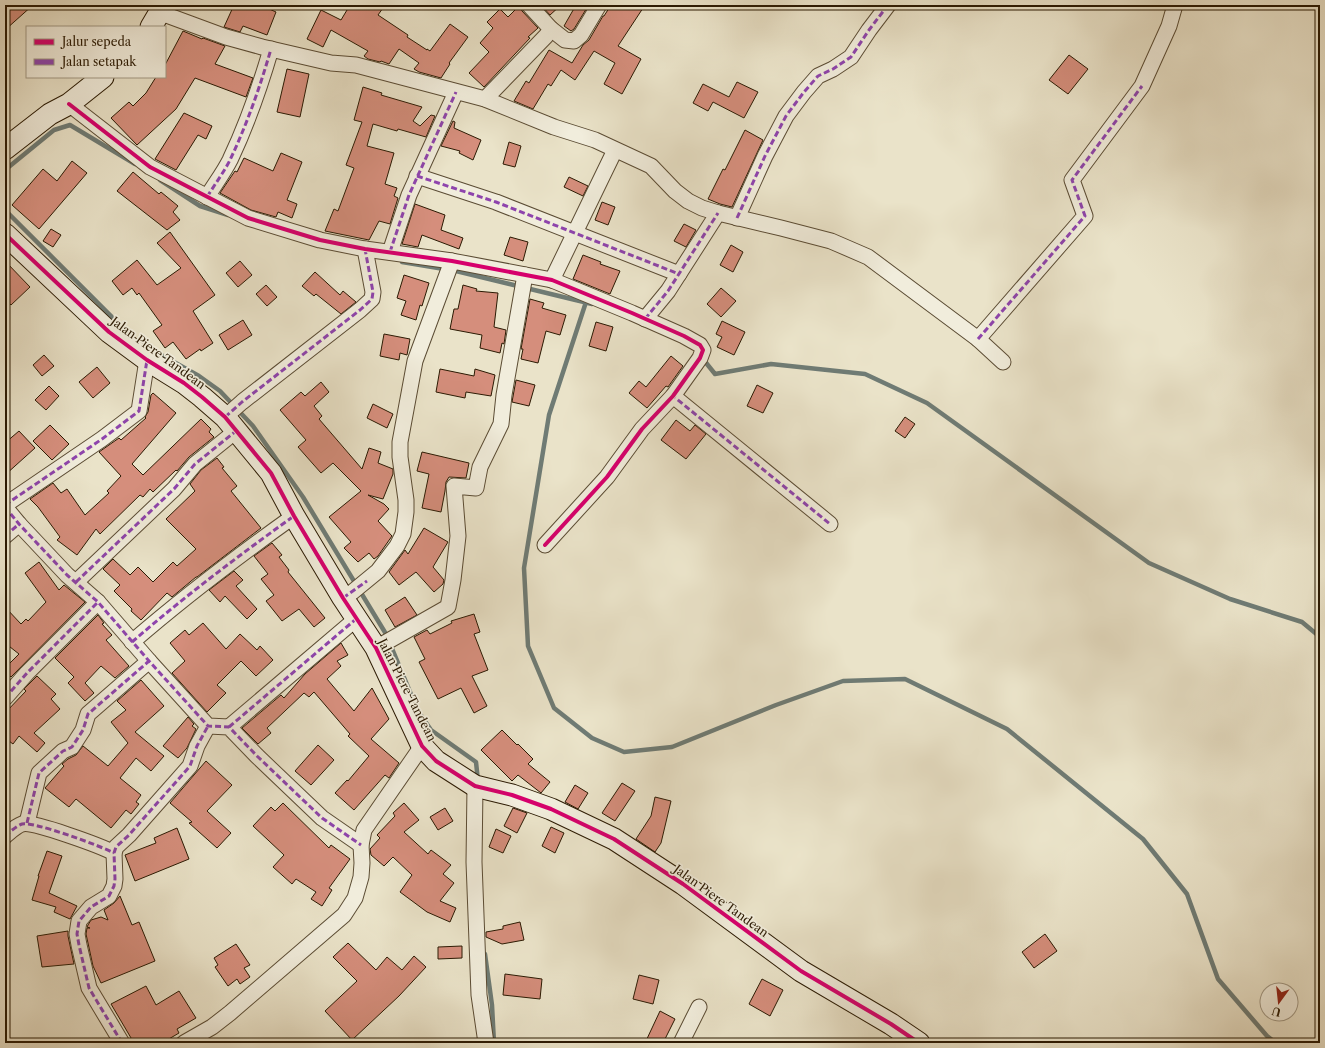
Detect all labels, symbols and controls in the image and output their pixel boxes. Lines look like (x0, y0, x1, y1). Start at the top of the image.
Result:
legend (26, 26, 166, 78)
text: Jalur sepeda (60, 34, 132, 49)
text: Jalan setapak (60, 54, 137, 69)
street label: Jalan Piere Tandean (106, 312, 209, 392)
street label: Jalan Piere Tandean (374, 634, 440, 744)
street label: Jalan Piere Tandean (669, 860, 772, 940)
north arrow (1259, 982, 1299, 1022)
text: U (1270, 1004, 1283, 1020)

